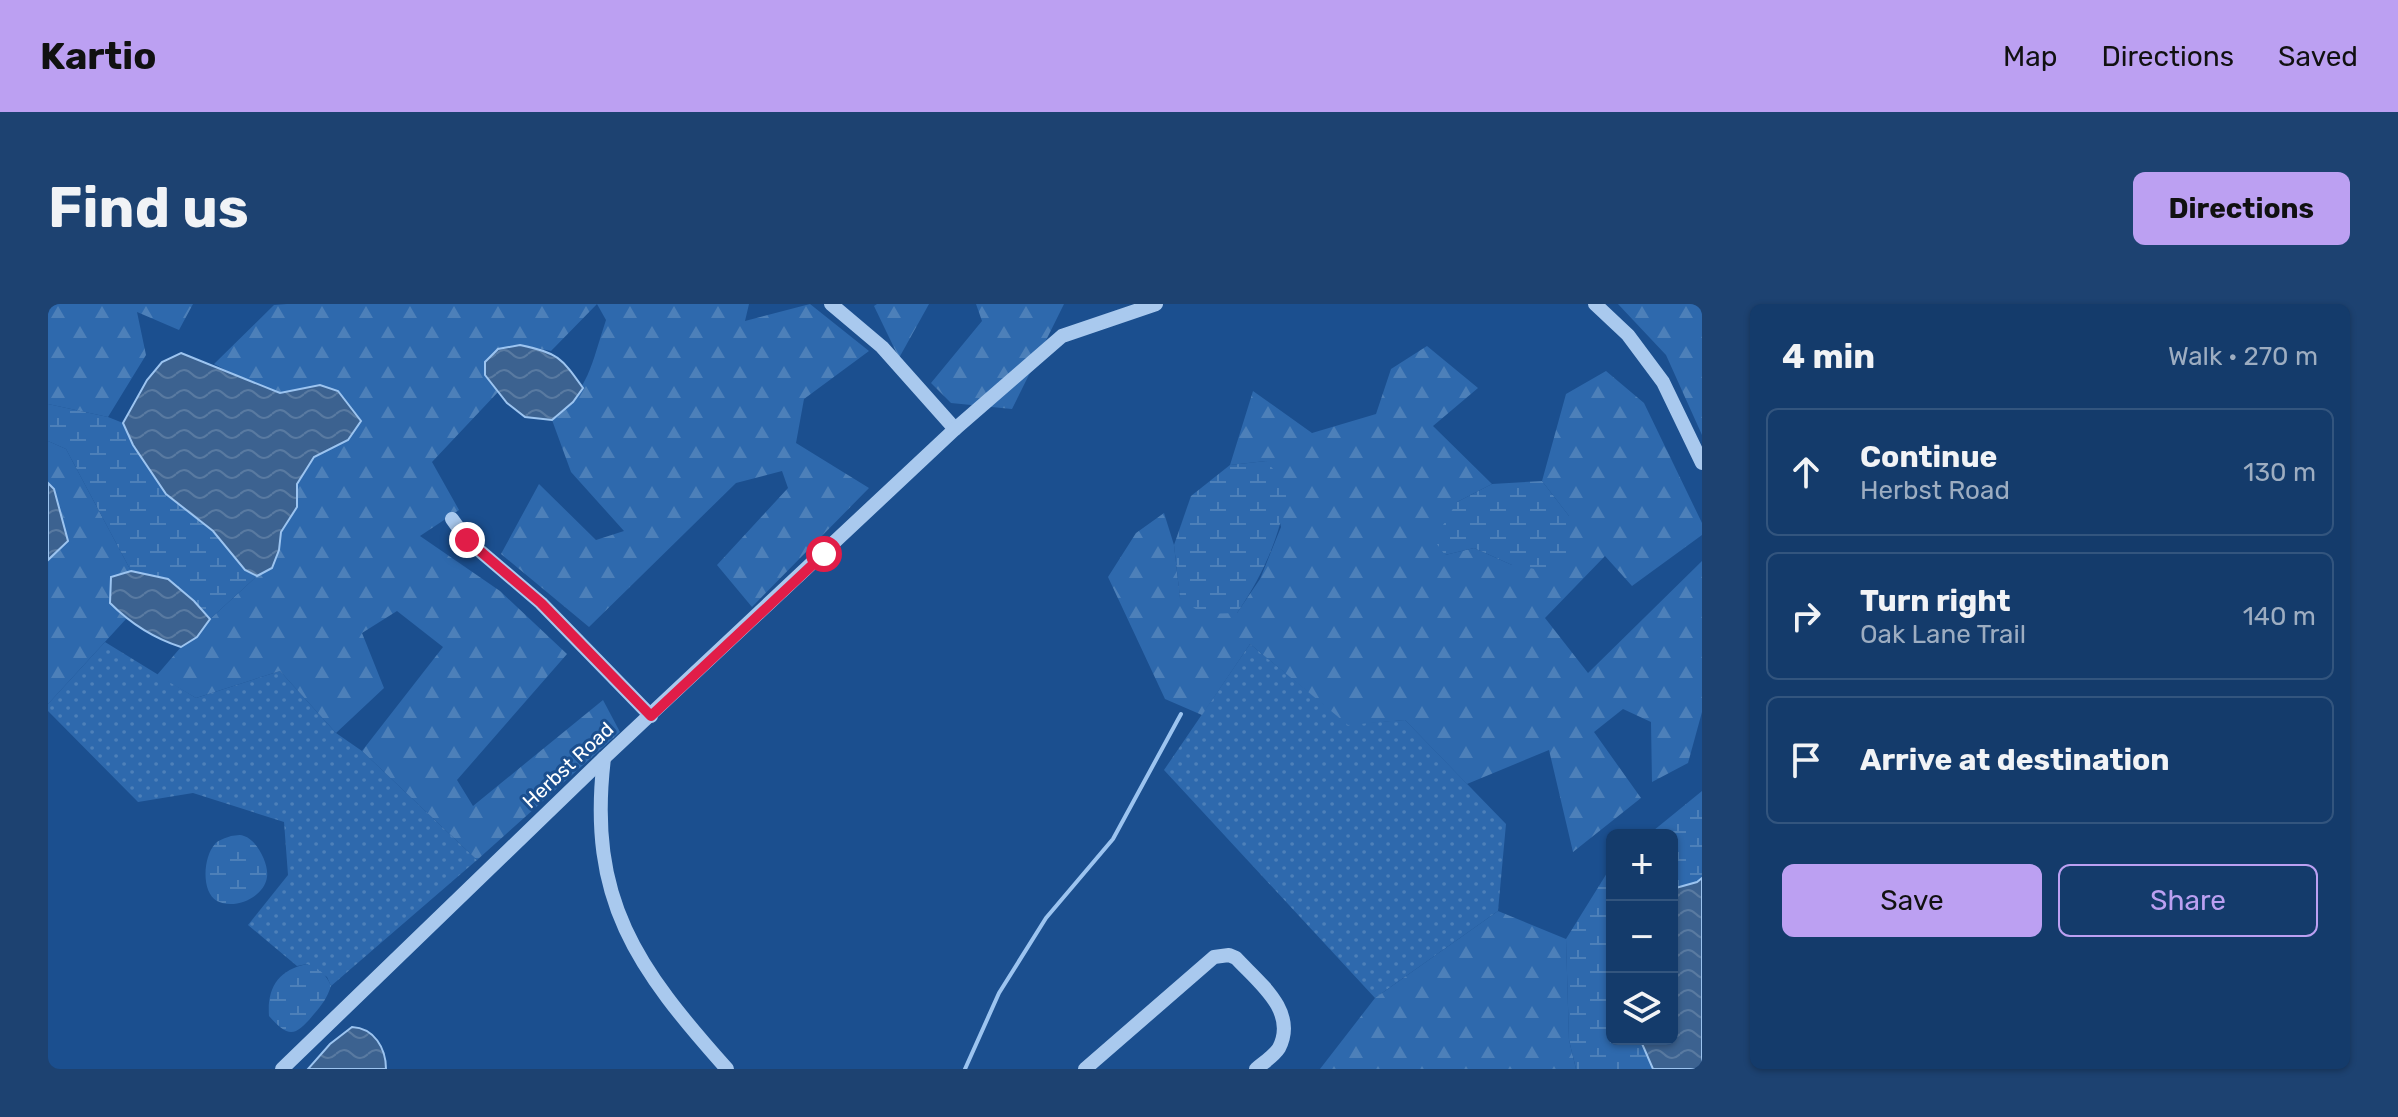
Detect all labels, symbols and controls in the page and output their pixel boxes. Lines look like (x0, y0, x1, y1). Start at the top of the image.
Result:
text: Kartio (40, 33, 156, 79)
text: Map (2003, 40, 2057, 73)
text: Directions (2101, 40, 2234, 73)
text: Saved (2278, 40, 2358, 73)
button: Directions (2133, 172, 2350, 245)
text: Find us (48, 175, 249, 241)
text: 4 min (1782, 336, 1875, 377)
text: Walk · 270 m (2168, 341, 2318, 372)
text: Continue (1860, 439, 1997, 475)
icon: ahead (1784, 450, 1828, 494)
text: 130 m (2243, 457, 2316, 488)
text: Herbst Road (1860, 475, 2010, 506)
route end (449, 522, 485, 558)
route start (806, 536, 842, 572)
text: Turn right (1860, 583, 2011, 619)
icon: right (1784, 594, 1828, 638)
text: 140 m (2243, 601, 2316, 632)
text: Oak Lane Trail (1860, 619, 2026, 650)
street label: Herbst Road (518, 717, 618, 813)
icon: arrive (1784, 738, 1828, 782)
text: Arrive at destination (1860, 742, 2170, 778)
map controls (1606, 829, 1678, 1045)
button: + (1606, 829, 1678, 901)
button: Save (1782, 864, 2042, 937)
button: Share (2058, 864, 2318, 937)
button: − (1606, 901, 1678, 973)
button: layers (1606, 973, 1678, 1045)

